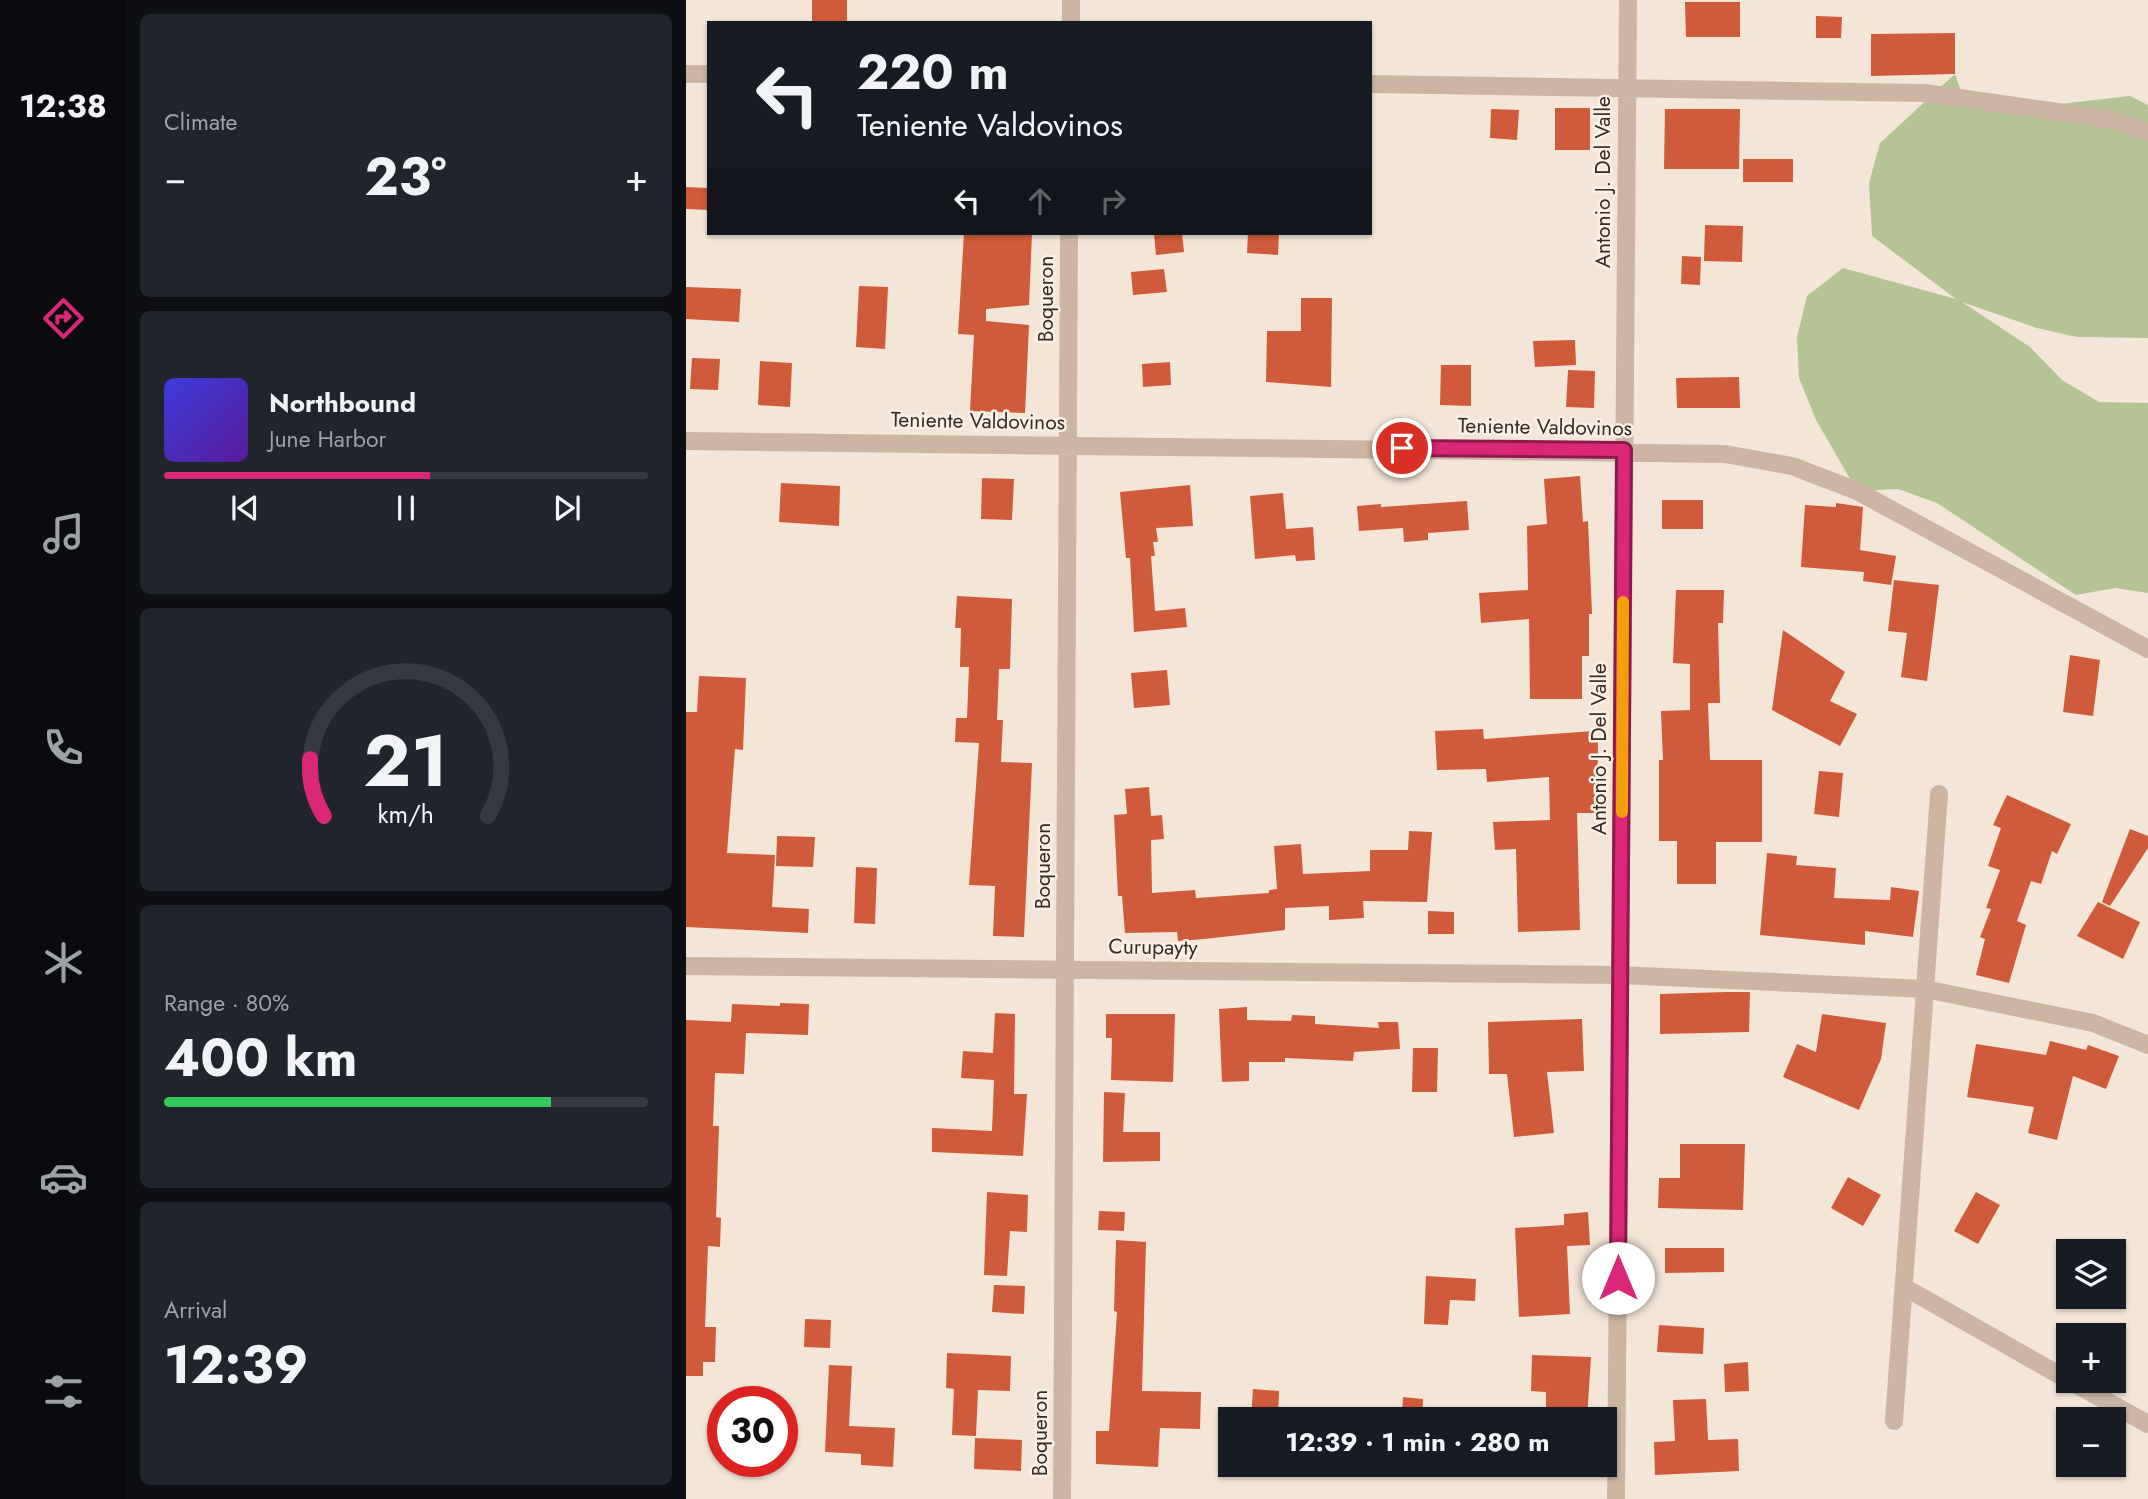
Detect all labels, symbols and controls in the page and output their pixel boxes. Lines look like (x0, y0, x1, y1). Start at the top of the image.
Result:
text: 220 m (857, 37, 1009, 107)
icon: left (742, 49, 833, 140)
text: 12:38 (19, 83, 107, 129)
street label: Antonio J. Del Valle (1588, 96, 1618, 268)
text: Teniente Valdovinos (857, 102, 1123, 148)
text: Climate (164, 105, 237, 139)
text: 23° (365, 139, 446, 215)
text: − (164, 150, 186, 205)
text: + (625, 150, 648, 205)
icon: left (948, 182, 986, 220)
icon: ahead (1021, 182, 1059, 220)
icon: right (1094, 182, 1132, 220)
street label: Boqueron (1031, 256, 1061, 342)
icon: directions (39, 294, 88, 343)
text: Northbound (269, 384, 416, 422)
street label: Teniente Valdovinos (891, 404, 1065, 438)
street label: Teniente Valdovinos (1458, 410, 1632, 444)
pin (1372, 418, 1432, 478)
text: June Harbor (269, 422, 386, 456)
icon: arrive (1383, 429, 1421, 467)
icon: previous (226, 489, 264, 527)
icon: pause (387, 489, 425, 527)
icon: next (548, 489, 586, 527)
icon: music (39, 509, 88, 558)
street label: Antonio J. Del Valle (1584, 663, 1614, 835)
text: 21 (364, 708, 448, 813)
icon: phone (39, 723, 88, 772)
text: km/h (378, 795, 434, 831)
street label: Boqueron (1028, 823, 1058, 909)
street label: Curupayty (1108, 931, 1199, 963)
icon: climate (39, 938, 88, 987)
text: Range · 80% (164, 986, 289, 1020)
text: 400 km (164, 1020, 357, 1096)
icon: car (39, 1153, 88, 1202)
map controls (2056, 1239, 2126, 1477)
button: layers (2056, 1239, 2126, 1309)
position arrow (1581, 1241, 1655, 1315)
text: Arrival (164, 1293, 227, 1327)
button: + (2056, 1323, 2126, 1393)
text: 12:39 (164, 1327, 308, 1403)
icon: filters (39, 1367, 88, 1416)
speed limit sign: 30 (707, 1386, 798, 1477)
street label: Boqueron (1025, 1390, 1055, 1476)
button: − (2056, 1407, 2126, 1477)
text: 12:39 · 1 min · 280 m (1285, 1423, 1550, 1461)

